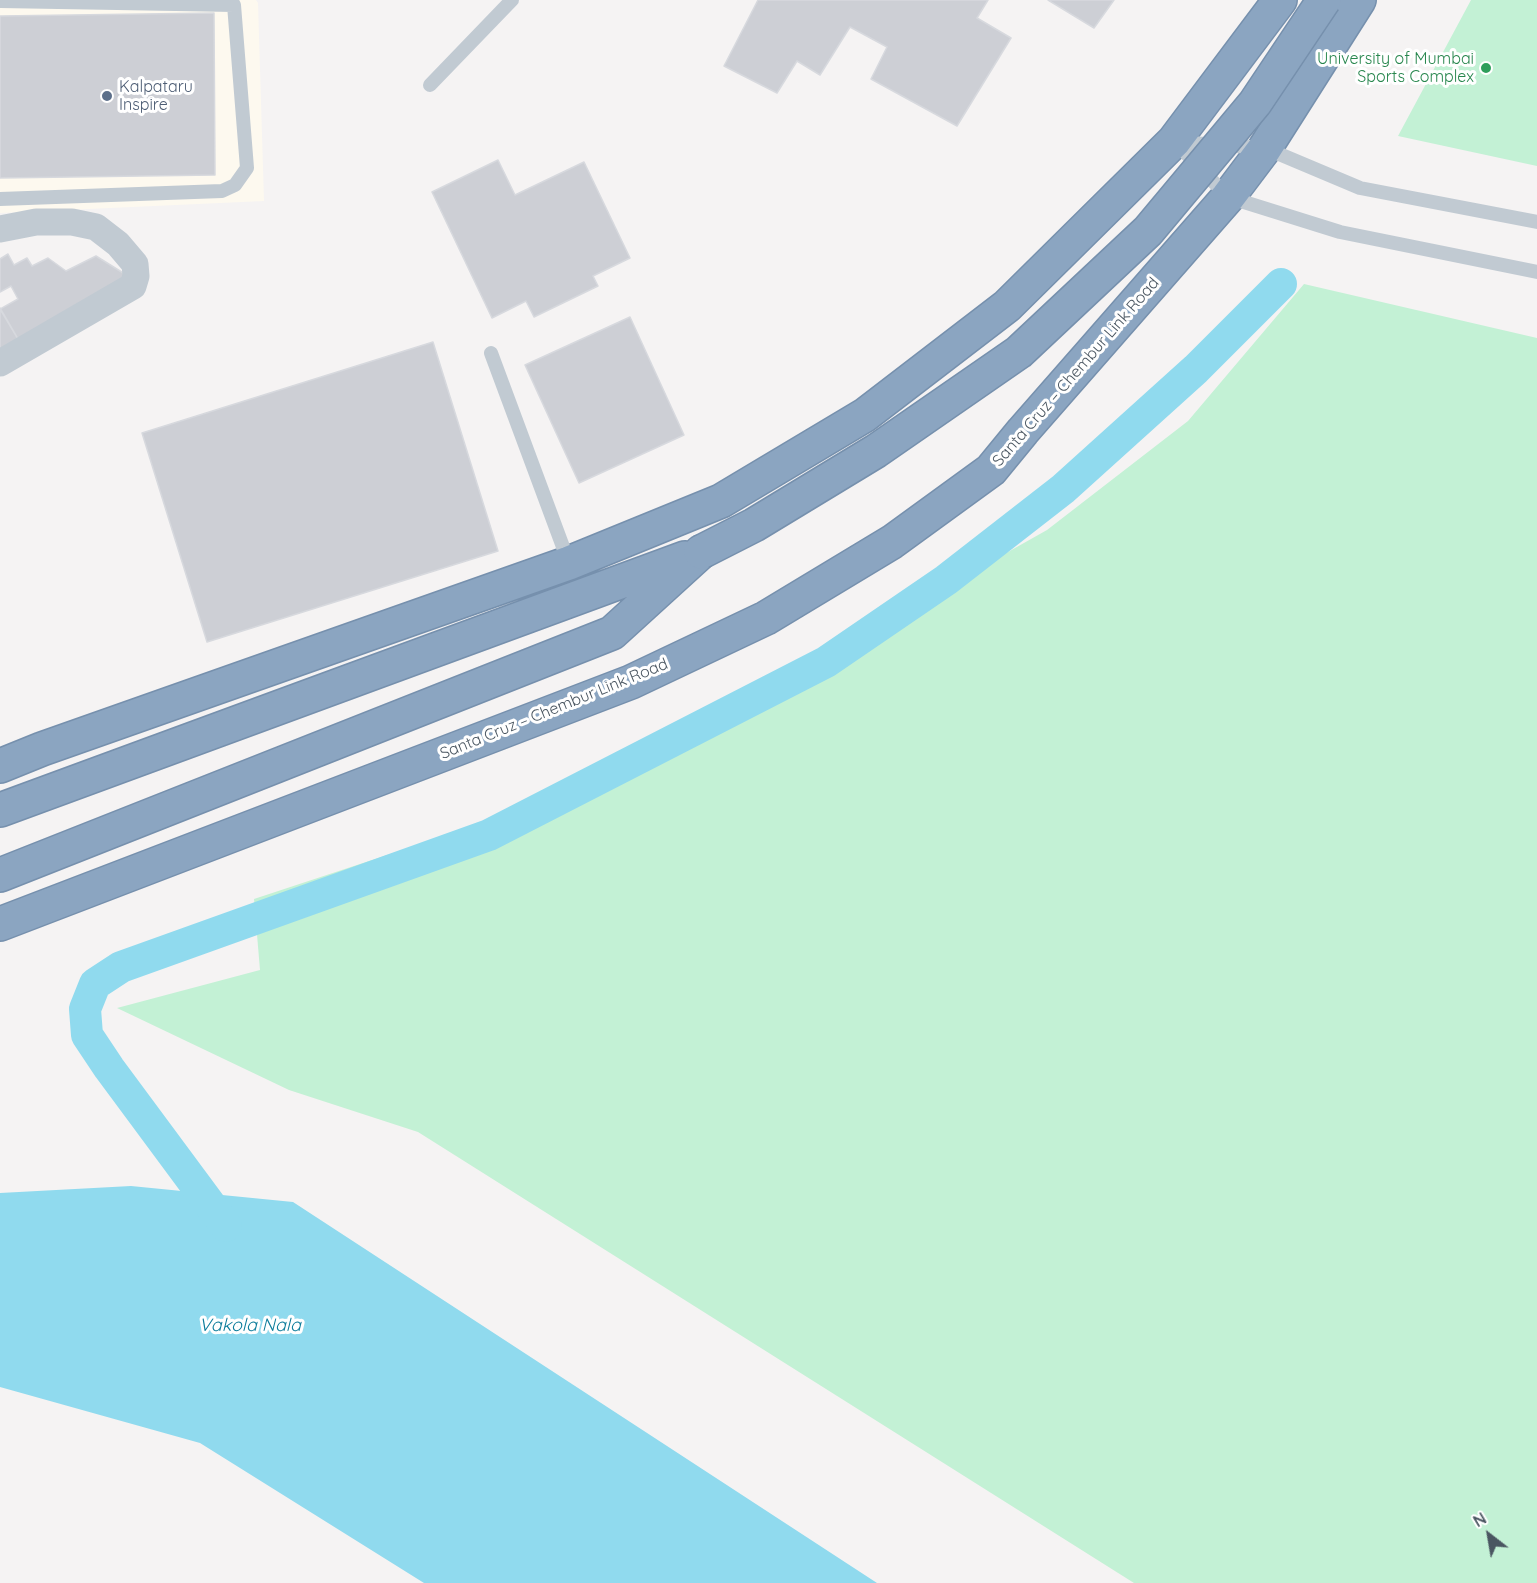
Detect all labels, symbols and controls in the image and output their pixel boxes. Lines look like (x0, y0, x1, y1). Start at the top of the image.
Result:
place label: University of Mumbai Sports Complex (1317, 49, 1474, 87)
marker: University of Mumbai Sports Complex (1479, 61, 1493, 75)
place label: Kalpataru Inspire (119, 77, 193, 115)
marker: Kalpataru Inspire (100, 89, 114, 103)
street label: Santa Cruz – Chembur Link Road (989, 274, 1163, 470)
street label: Santa Cruz – Chembur Link Road (437, 654, 671, 764)
water label: Vakola Nala (199, 1315, 301, 1337)
north arrow (1459, 1505, 1519, 1565)
text: N (1470, 1508, 1490, 1531)

